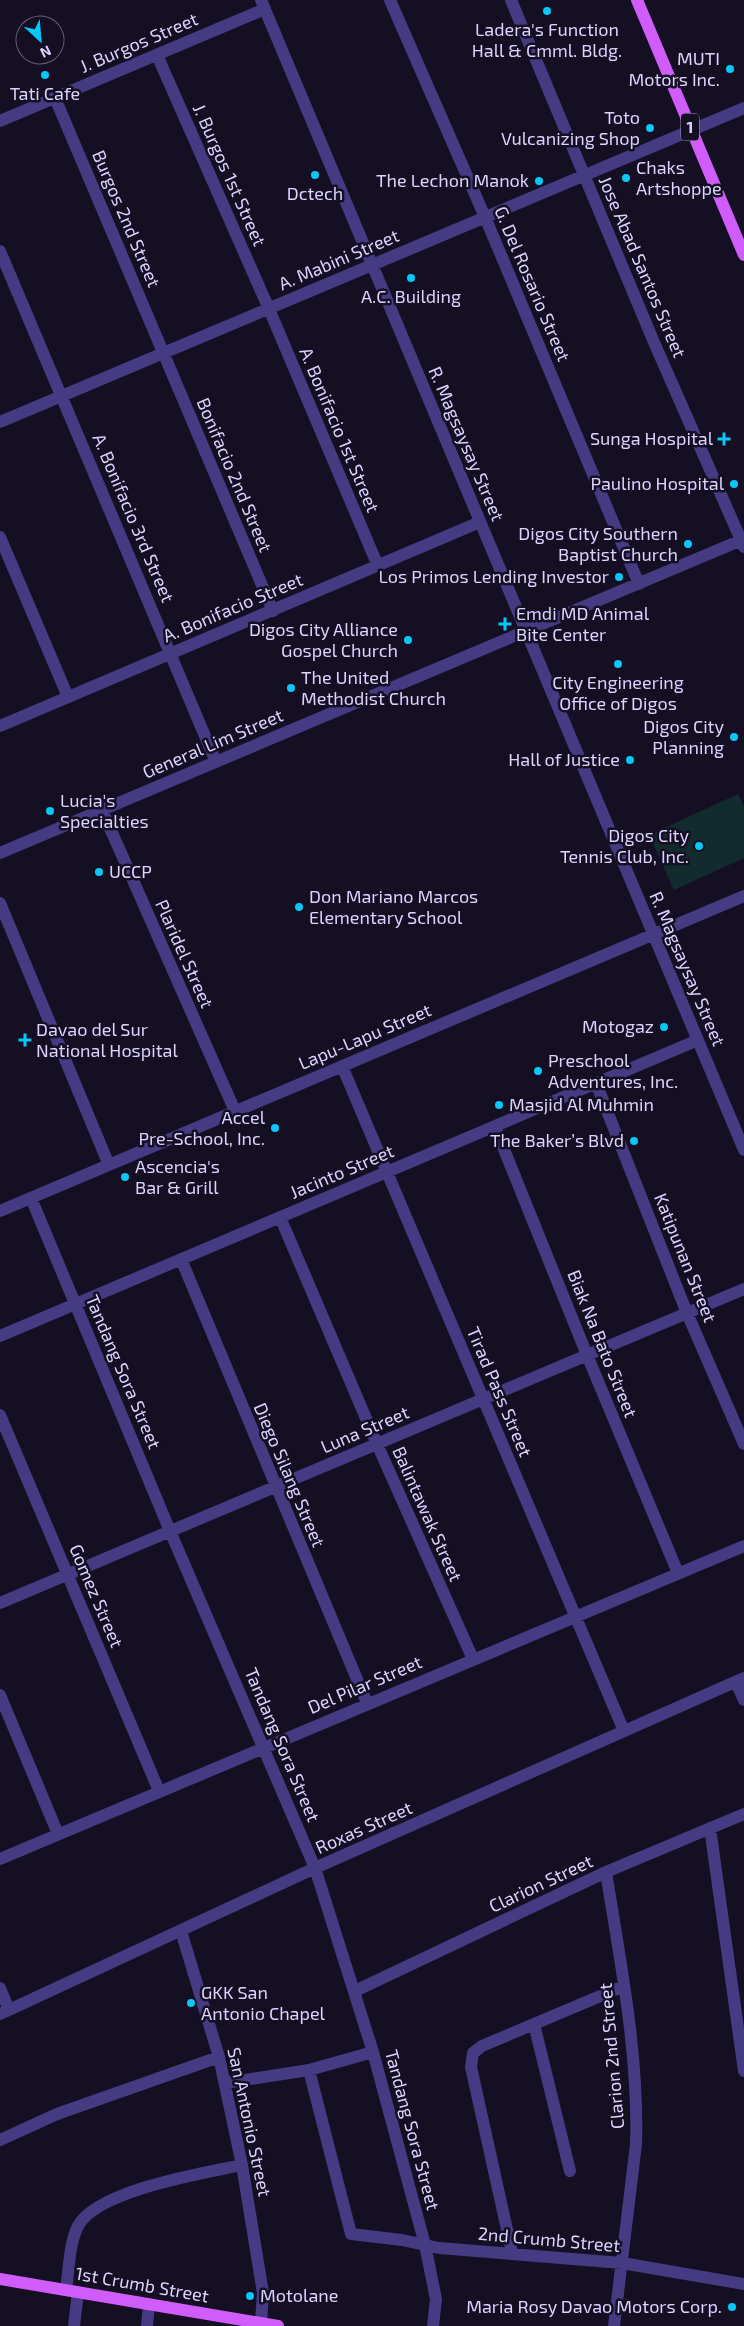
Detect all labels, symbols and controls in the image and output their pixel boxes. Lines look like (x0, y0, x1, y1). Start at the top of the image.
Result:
marker: Ladera's Function Hall & Cmml. Bldg. (541, 5, 553, 17)
street label: J. Burgos Street (76, 7, 201, 77)
north arrow (15, 15, 65, 65)
place label: Ladera's Function Hall & Cmml. Bldg. (472, 18, 622, 61)
text: N (38, 42, 54, 62)
place label: MUTI Motors Inc. (628, 47, 720, 90)
marker: MUTI Motors Inc. (724, 63, 736, 75)
marker: Tati Cafe (39, 69, 51, 81)
place label: Tati Cafe (10, 82, 80, 104)
street label: J. Burgos 1st Street (189, 100, 271, 249)
place label: Toto Vulcanizing Shop (501, 106, 640, 149)
road number: 1 (681, 114, 699, 140)
marker: Toto Vulcanizing Shop (644, 122, 656, 134)
street label: Burgos 2nd Street (88, 147, 166, 291)
place label: Chaks Artshoppe (636, 156, 722, 199)
marker: Dctech (309, 169, 321, 181)
place label: The Lechon Manok (376, 169, 529, 191)
marker: Chaks Artshoppe (620, 172, 632, 184)
street label: Jose Abad Santos Street (595, 173, 691, 361)
marker: The Lechon Manok (533, 175, 545, 187)
place label: Dctech (287, 182, 343, 204)
street label: G. Del Rosario Street (490, 203, 576, 365)
street label: A. Mabini Street (275, 224, 402, 294)
marker: A.C. Building (405, 272, 417, 284)
place label: A.C. Building (361, 285, 461, 307)
street label: A. Bonifacio 1st Street (295, 344, 385, 516)
street label: R. Magsaysay Street (424, 363, 509, 524)
street label: Bonifacio 2nd Street (192, 394, 277, 555)
place label: Sunga Hospital (590, 427, 714, 449)
street label: A. Bonifacio 3rd Street (88, 430, 180, 605)
marker: Sunga Hospital (717, 432, 731, 446)
place label: Paulino Hospital (590, 472, 725, 494)
marker: Paulino Hospital (728, 478, 740, 490)
place label: Digos City Southern Baptist Church (518, 522, 678, 565)
marker: Digos City Southern Baptist Church (682, 538, 694, 550)
place label: Los Primos Lending Investor (379, 565, 609, 587)
street label: A. Bonifacio Street (159, 568, 306, 646)
marker: Los Primos Lending Investor (613, 571, 625, 583)
place label: Emdi MD Animal Bite Center (516, 602, 650, 645)
marker: Emdi MD Animal Bite Center (498, 617, 512, 631)
place label: Digos City Alliance Gospel Church (249, 618, 398, 661)
marker: Digos City Alliance Gospel Church (402, 634, 414, 646)
marker: City Engineering Office of Digos (612, 658, 624, 670)
place label: The United Methodist Church (301, 666, 446, 709)
place label: City Engineering Office of Digos (552, 671, 684, 714)
marker: The United Methodist Church (285, 682, 297, 694)
street label: General Lim Street (139, 703, 286, 783)
place label: Digos City Planning (643, 715, 724, 758)
marker: Digos City Planning (728, 731, 740, 743)
place label: Hall of Justice (508, 748, 620, 770)
marker: Hall of Justice (624, 754, 636, 766)
place label: Lucia's Specialties (60, 789, 149, 832)
marker: Lucia's Specialties (44, 805, 56, 817)
place label: Digos City Tennis Club, Inc. (560, 824, 689, 867)
marker: Digos City Tennis Club, Inc. (693, 840, 705, 852)
place label: UCCP (109, 860, 152, 882)
marker: UCCP (93, 866, 105, 878)
place label: Don Mariano Marcos Elementary School (309, 885, 478, 928)
street label: R. Magsaysay Street (645, 888, 730, 1049)
street label: Plaridel Street (151, 896, 219, 1011)
marker: Don Mariano Marcos Elementary School (293, 901, 305, 913)
street label: Lapu-Lapu Street (295, 998, 434, 1074)
place label: Motogaz (582, 1015, 654, 1037)
place label: Davao del Sur National Hospital (36, 1018, 178, 1061)
marker: Motogaz (658, 1021, 670, 1033)
marker: Davao del Sur National Hospital (18, 1033, 32, 1047)
place label: Preschool Adventures, Inc. (548, 1049, 678, 1092)
marker: Preschool Adventures, Inc. (532, 1065, 544, 1077)
place label: Masjid Al Muhmin (509, 1093, 654, 1115)
marker: Masjid Al Muhmin (493, 1099, 505, 1111)
place label: Accel Pre-School, Inc. (138, 1106, 266, 1149)
marker: Accel Pre-School, Inc. (269, 1122, 281, 1134)
place label: The Baker’s Blvd (490, 1129, 624, 1151)
marker: The Baker’s Blvd (628, 1135, 640, 1147)
street label: Jacinto Street (286, 1139, 397, 1203)
place label: Ascencia's Bar & Grill (135, 1155, 220, 1198)
marker: Ascencia's Bar & Grill (119, 1171, 131, 1183)
street label: Katipunan Street (650, 1190, 722, 1326)
street label: Biak Na Bato Street (563, 1267, 643, 1421)
street label: Tandang Sora Street (82, 1291, 166, 1452)
street label: Tirad Pass Street (463, 1323, 537, 1460)
street label: Diego Silang Street (250, 1399, 330, 1550)
street label: Luna Street (317, 1401, 412, 1458)
street label: Balintawak Street (388, 1443, 468, 1585)
street label: Gomez Street (65, 1541, 129, 1651)
street label: Del Pilar Street (304, 1650, 425, 1718)
street label: Tandang Sora Street (241, 1664, 325, 1825)
street label: Roxas Street (312, 1796, 416, 1858)
street label: Clarion Street (485, 1849, 596, 1917)
place label: GKK San Antonio Chapel (201, 1981, 326, 2024)
street label: Clarion 2nd Street (594, 1982, 628, 2130)
marker: GKK San Antonio Chapel (185, 1997, 197, 2009)
street label: San Antonio Street (223, 2045, 277, 2199)
street label: Tandang Sora Street (381, 2047, 445, 2213)
street label: 2nd Crumb Street (477, 2222, 621, 2256)
street label: 1st Crumb Street (74, 2261, 211, 2307)
place label: Motolane (260, 2284, 338, 2306)
marker: Motolane (244, 2290, 256, 2302)
place label: Maria Rosy Davao Motors Corp. (466, 2295, 722, 2317)
marker: Maria Rosy Davao Motors Corp. (726, 2301, 738, 2313)

